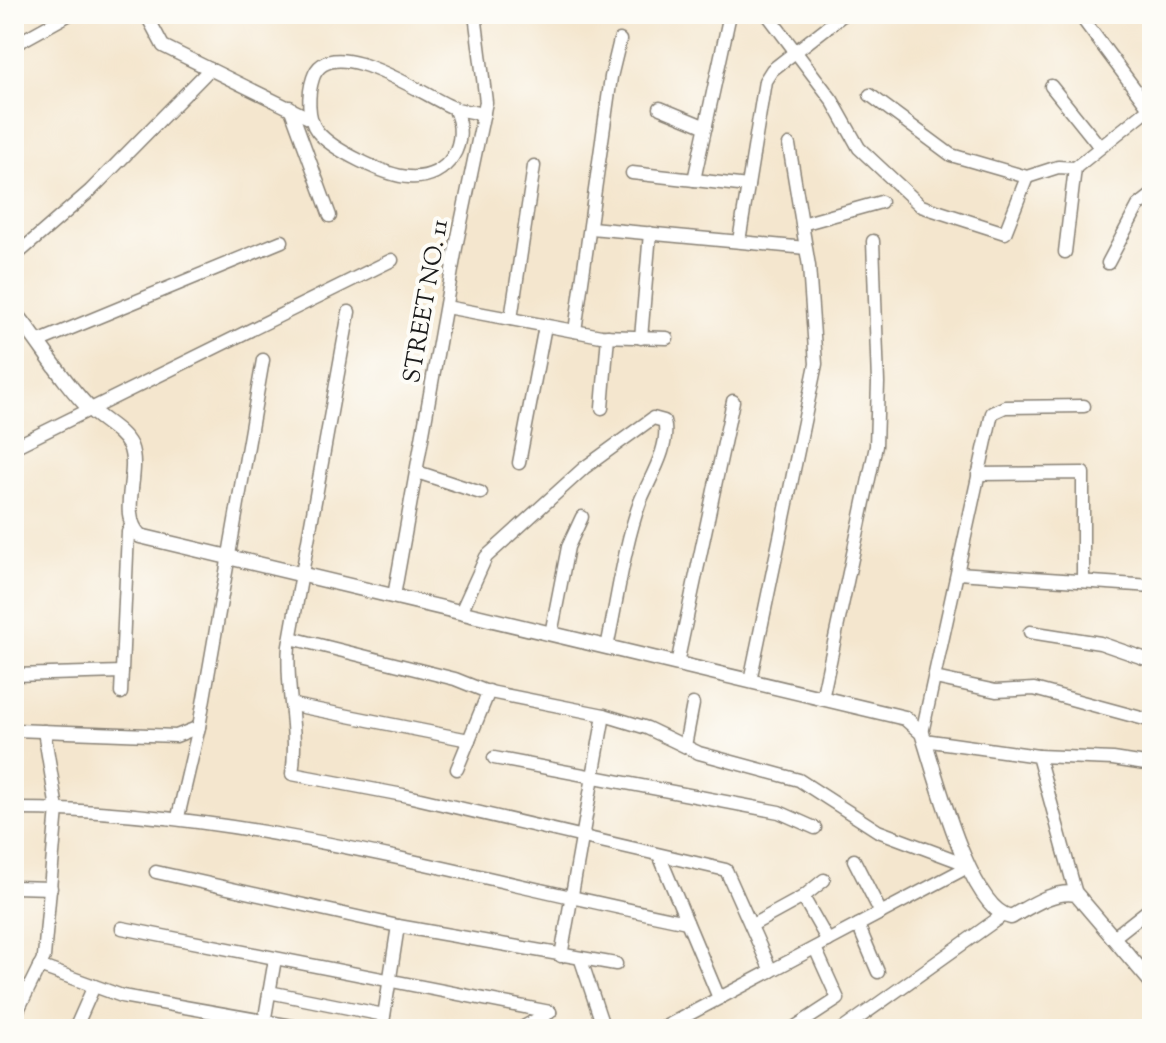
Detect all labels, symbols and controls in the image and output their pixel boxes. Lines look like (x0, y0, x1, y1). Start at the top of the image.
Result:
street label: STREET NO. 11 (396, 217, 458, 386)

